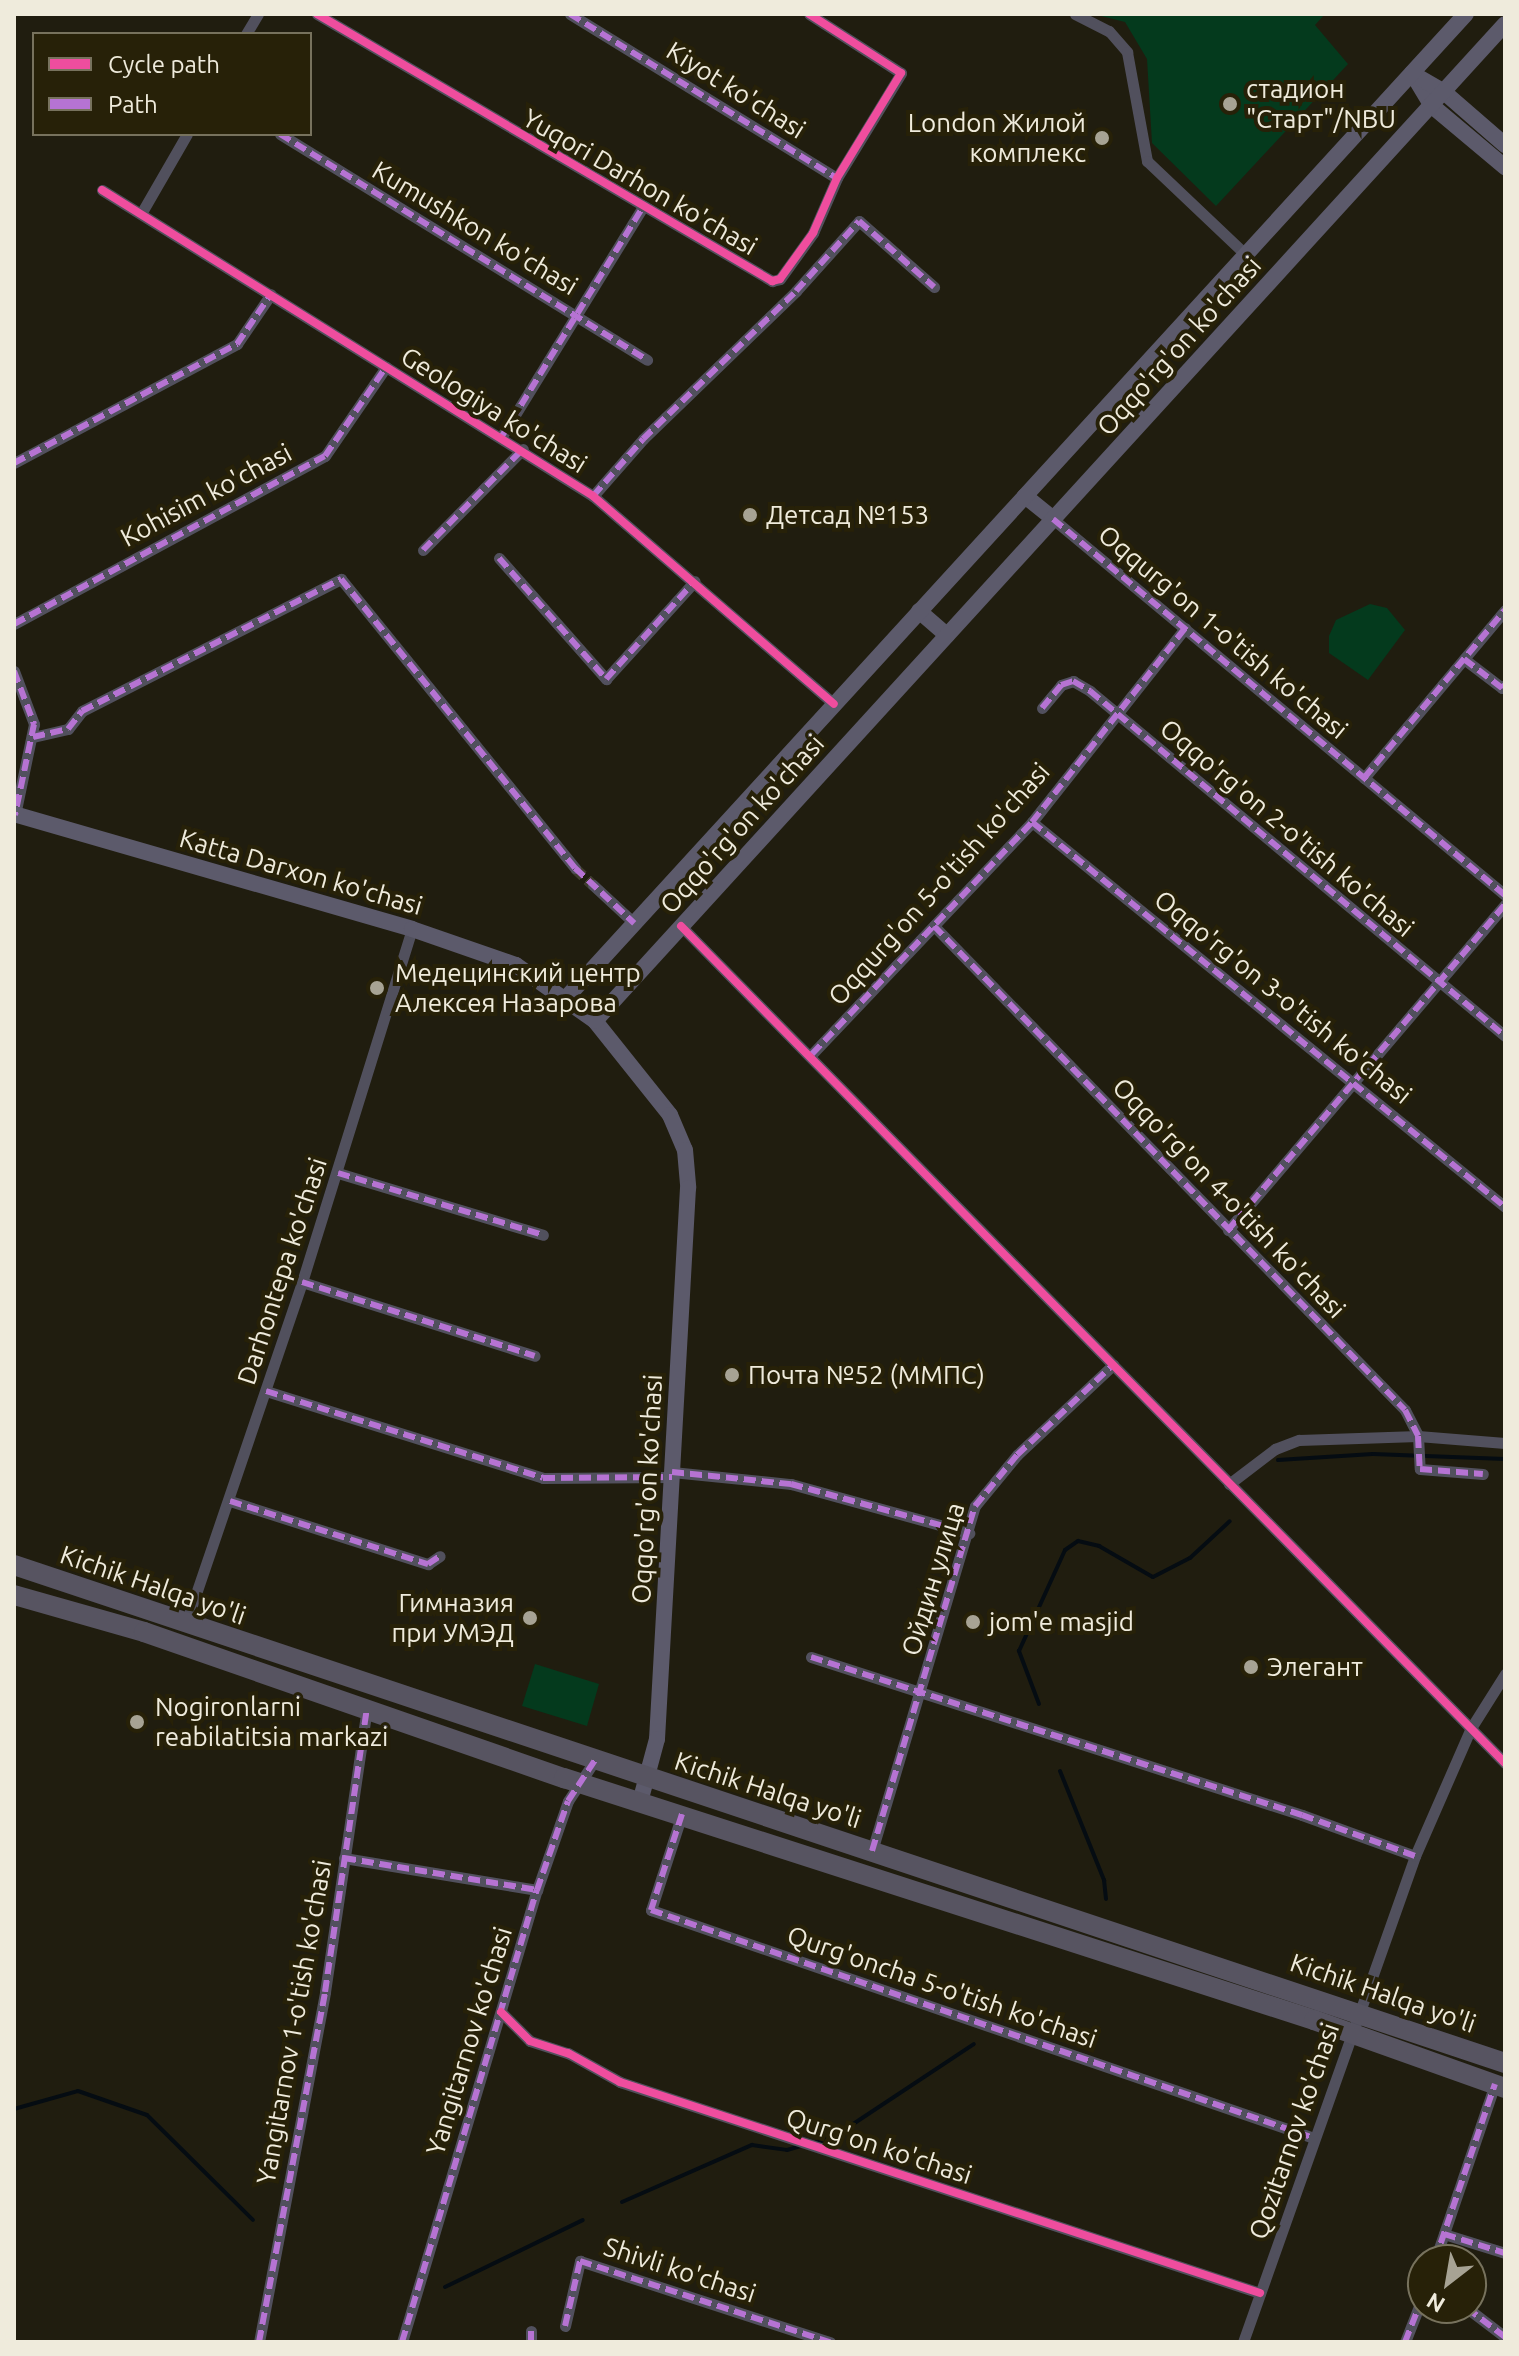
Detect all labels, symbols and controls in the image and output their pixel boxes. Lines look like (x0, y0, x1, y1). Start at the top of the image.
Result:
legend (32, 32, 312, 136)
street label: Kiyot ko'chasi (661, 35, 811, 145)
text: Cycle path (108, 51, 220, 78)
place label: стадион "Старт"/NBU (1246, 73, 1396, 134)
text: Path (108, 91, 158, 118)
marker: стадион "Старт"/NBU (1221, 95, 1239, 113)
street label: Yuqori Darhon ko'chasi (517, 102, 763, 262)
place label: London Жилой комплекс (908, 107, 1086, 168)
marker: London Жилой комплекс (1093, 129, 1111, 147)
street label: Kumushkon ko'chasi (367, 154, 583, 302)
street label: Oqqo'rg'on ko'chasi (1090, 250, 1268, 442)
street label: Geologiya ko'chasi (395, 340, 593, 480)
street label: Kohisim ko'chasi (115, 437, 297, 553)
place label: Детсад №153 (766, 499, 929, 531)
marker: Детсад №153 (741, 506, 759, 524)
street label: Oqqurg'on 1-o'tish ko'chasi (1092, 519, 1354, 745)
street label: Oqqo'rg'on 2-o'tish ko'chasi (1154, 713, 1420, 943)
street label: Oqqo'rg'on ko'chasi (653, 728, 831, 920)
street label: Oqqurg'on 5-o'tish ko'chasi (822, 756, 1056, 1012)
street label: Katta Darxon ko'chasi (176, 822, 426, 922)
street label: Oqqo'rg'on 3-o'tish ko'chasi (1148, 884, 1418, 1110)
place label: Медецинский центр Алексея Назарова (395, 957, 641, 1018)
marker: Медецинский центр Алексея Назарова (366, 977, 388, 999)
street label: Oqqo'rg'on 4-o'tish ko'chasi (1106, 1071, 1352, 1325)
street label: Darhontepa ko'chasi (231, 1153, 333, 1389)
place label: Почта №52 (ММПС) (748, 1359, 985, 1391)
marker: Почта №52 (ММПС) (723, 1366, 741, 1384)
street label: Oqqo'rg'on ko'chasi (625, 1373, 669, 1605)
street label: Ойдин улица (895, 1499, 971, 1659)
street label: Kichik Halqa yo'li (56, 1539, 250, 1631)
place label: Гимназия при УМЭД (391, 1587, 514, 1648)
place label: jom'e masjid (989, 1606, 1134, 1638)
marker: Гимназия при УМЭД (521, 1609, 539, 1627)
marker: jom'e masjid (964, 1613, 982, 1631)
place label: Элегант (1267, 1651, 1363, 1683)
marker: Элегант (1242, 1658, 1260, 1676)
place label: Nogironlarni reabilatitsia markazi (155, 1691, 388, 1752)
marker: Nogironlarni reabilatitsia markazi (126, 1711, 148, 1733)
street label: Kichik Halqa yo'li (671, 1745, 865, 1835)
street label: Yangitarnov 1-o'tish ko'chasi (250, 1857, 338, 2187)
street label: Qurg'oncha 5-o'tish ko'chasi (783, 1919, 1101, 2055)
street label: Yangitarnov ko'chasi (419, 1923, 519, 2159)
street label: Kichik Halqa yo'li (1286, 1947, 1480, 2039)
street label: Qozitarnov ko'chasi (1242, 2019, 1346, 2243)
street label: Qurg'on ko'chasi (782, 2101, 976, 2191)
street label: Shivli ko'chasi (600, 2231, 760, 2309)
north arrow (1407, 2244, 1487, 2324)
text: N (1422, 2288, 1449, 2318)

